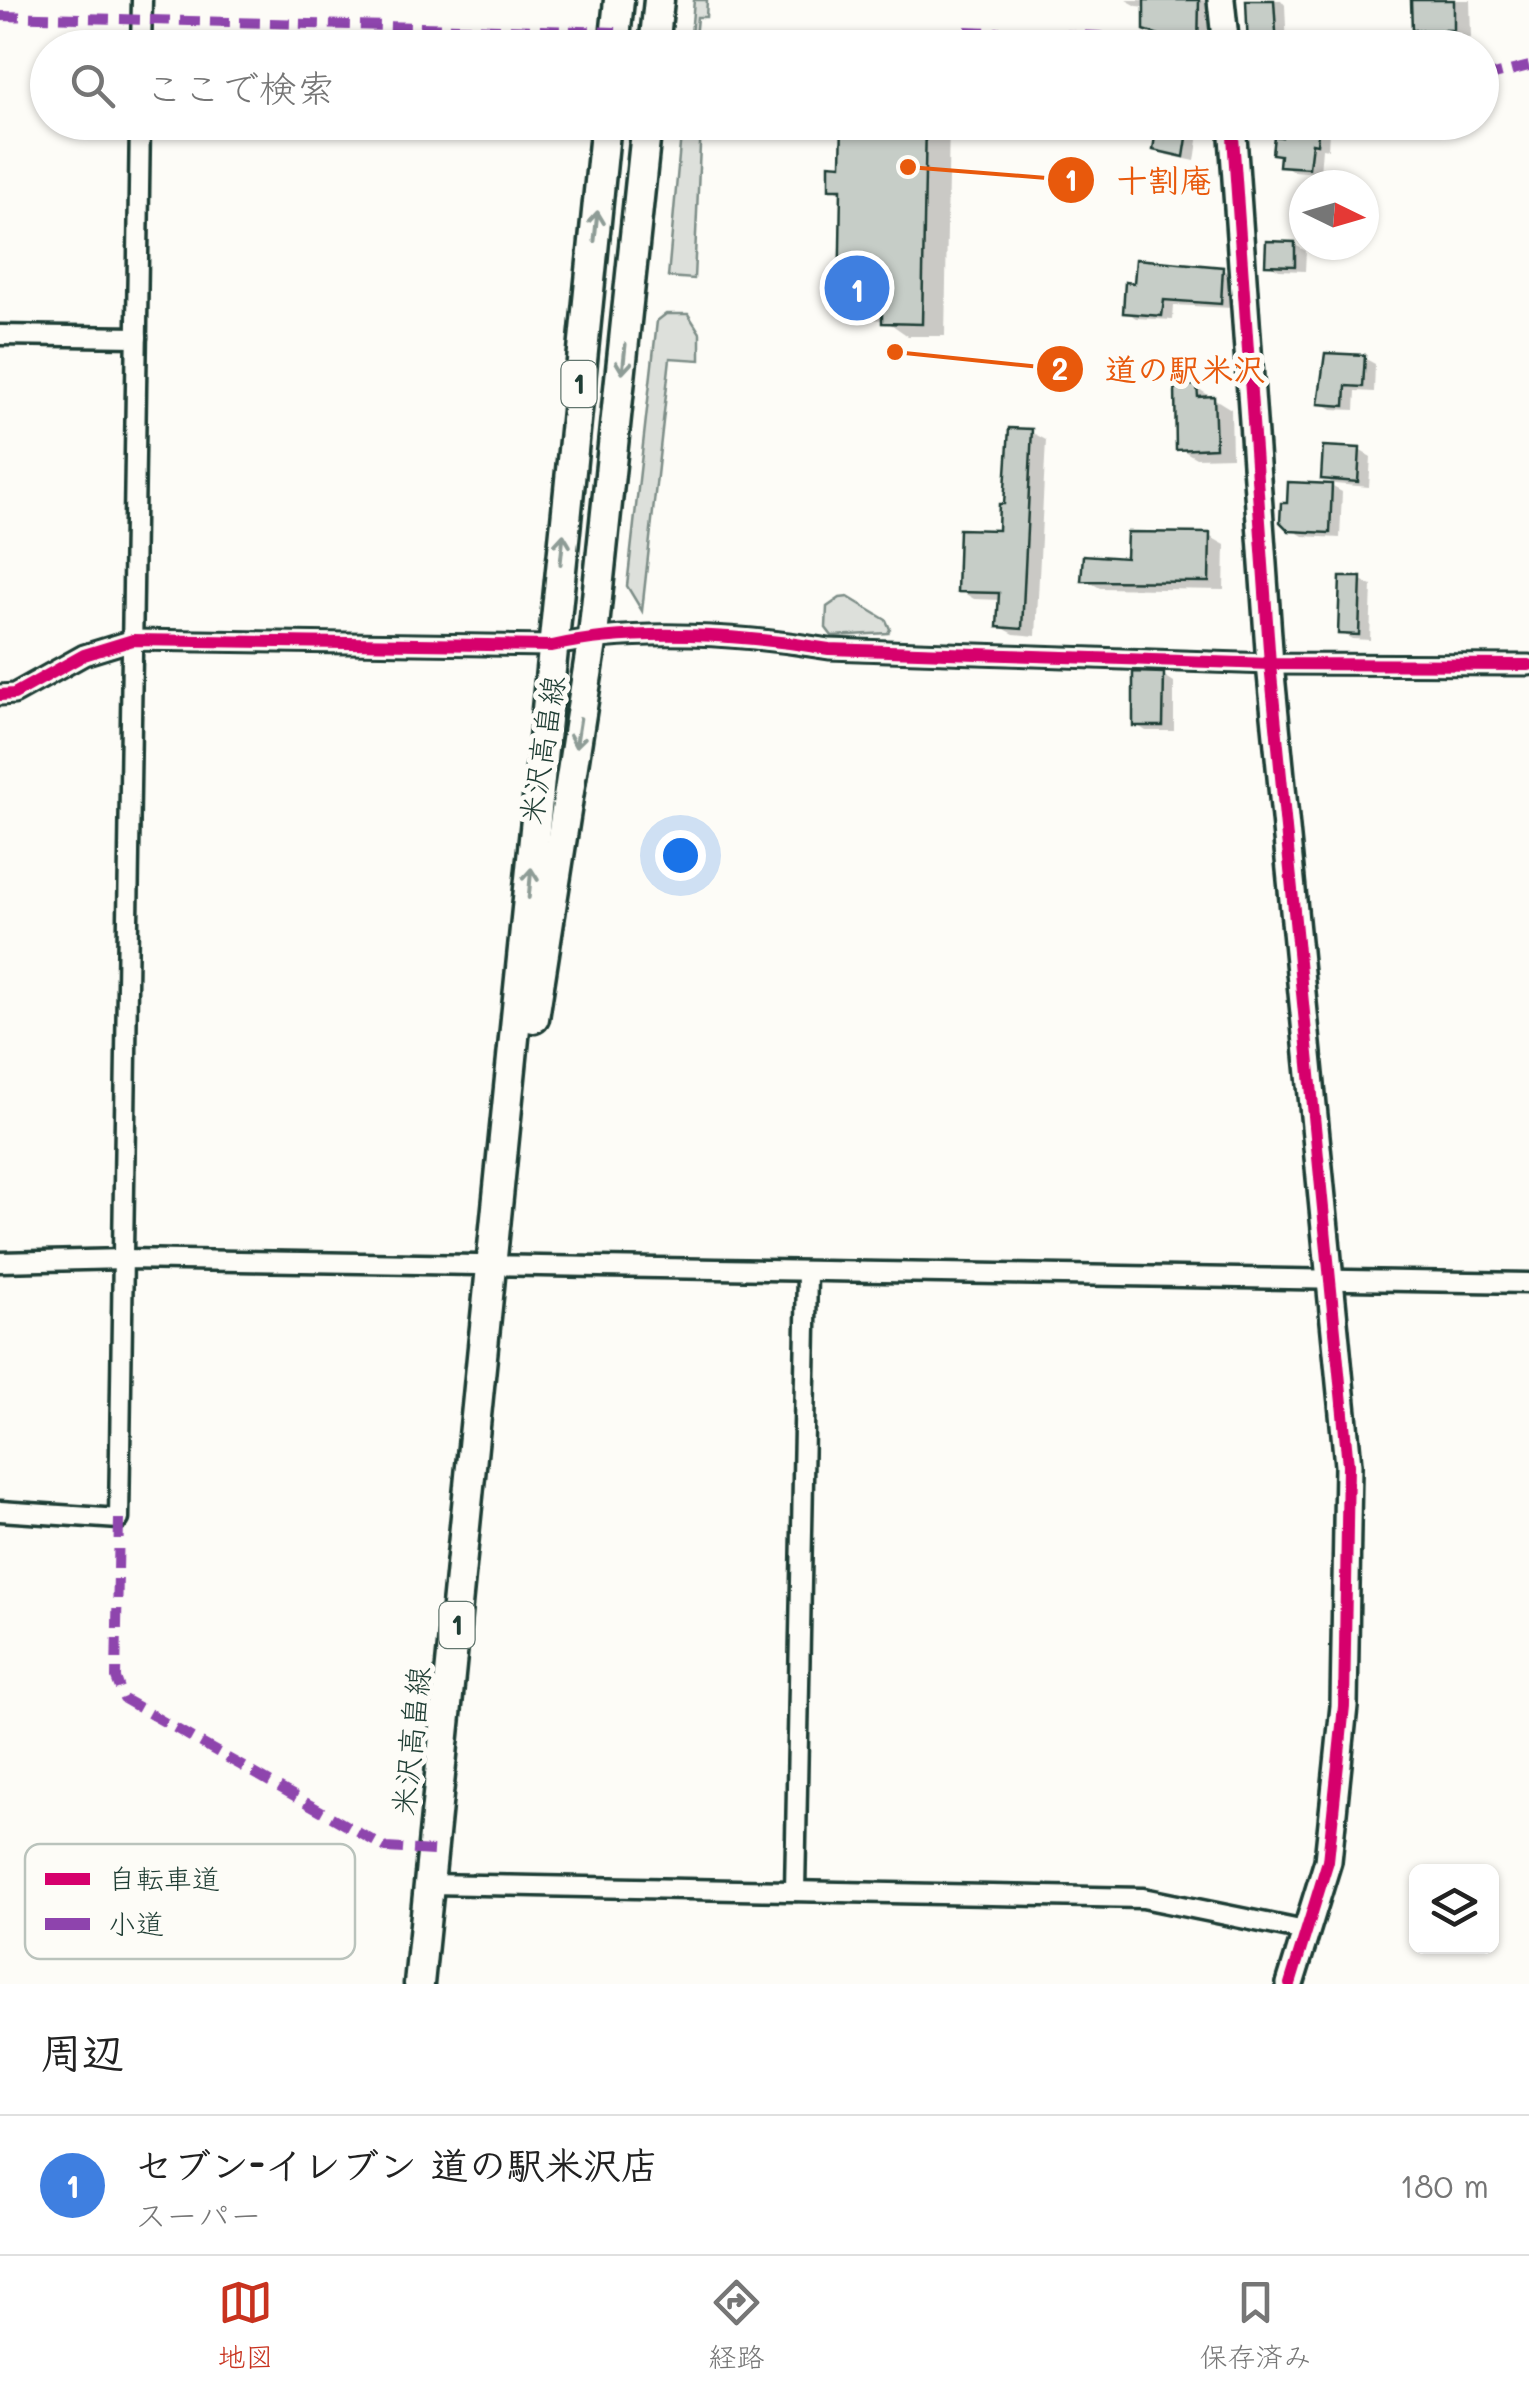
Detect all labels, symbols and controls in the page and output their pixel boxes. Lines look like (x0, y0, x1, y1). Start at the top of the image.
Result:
search box (30, 30, 1499, 140)
icon: search (65, 58, 120, 113)
text: ここで検索 (145, 62, 335, 112)
callout: 十割庵 (1046, 149, 1232, 211)
text: 十割庵 (1116, 158, 1212, 200)
text: 1 (1064, 159, 1078, 199)
north arrow (1289, 170, 1379, 260)
one-way arrow (586, 210, 605, 242)
pin: 1 (824, 250, 890, 326)
callout: 道の駅米沢 (1035, 338, 1285, 400)
one-way arrow (614, 342, 633, 374)
text: 道の駅米沢 (1105, 347, 1265, 389)
text: 2 (1052, 348, 1068, 388)
road number: 1 (562, 361, 596, 407)
one-way arrow (553, 534, 572, 566)
street label: 米沢高畠線 (510, 672, 573, 827)
one-way arrow (569, 716, 587, 748)
your location (655, 830, 706, 881)
one-way arrow (521, 867, 540, 899)
road number: 1 (440, 1602, 474, 1648)
street label: 米沢高畠線 (382, 1664, 438, 1817)
legend (25, 1844, 355, 1959)
text: 自転車道 (108, 1860, 220, 1896)
map controls (1409, 1864, 1499, 1954)
button: layers (1409, 1864, 1499, 1954)
text: 小道 (108, 1905, 164, 1941)
text: 周辺 (40, 2024, 124, 2079)
text: セブン-イレブン 道の駅米沢店 (135, 2139, 659, 2189)
text: 1 (65, 2164, 80, 2206)
text: 180 m (1400, 2164, 1489, 2206)
text: スーパー (135, 2193, 262, 2235)
tab: 地図 (217, 2275, 274, 2375)
tab: 経路 (708, 2275, 765, 2375)
tab: 保存済み (1199, 2275, 1312, 2375)

